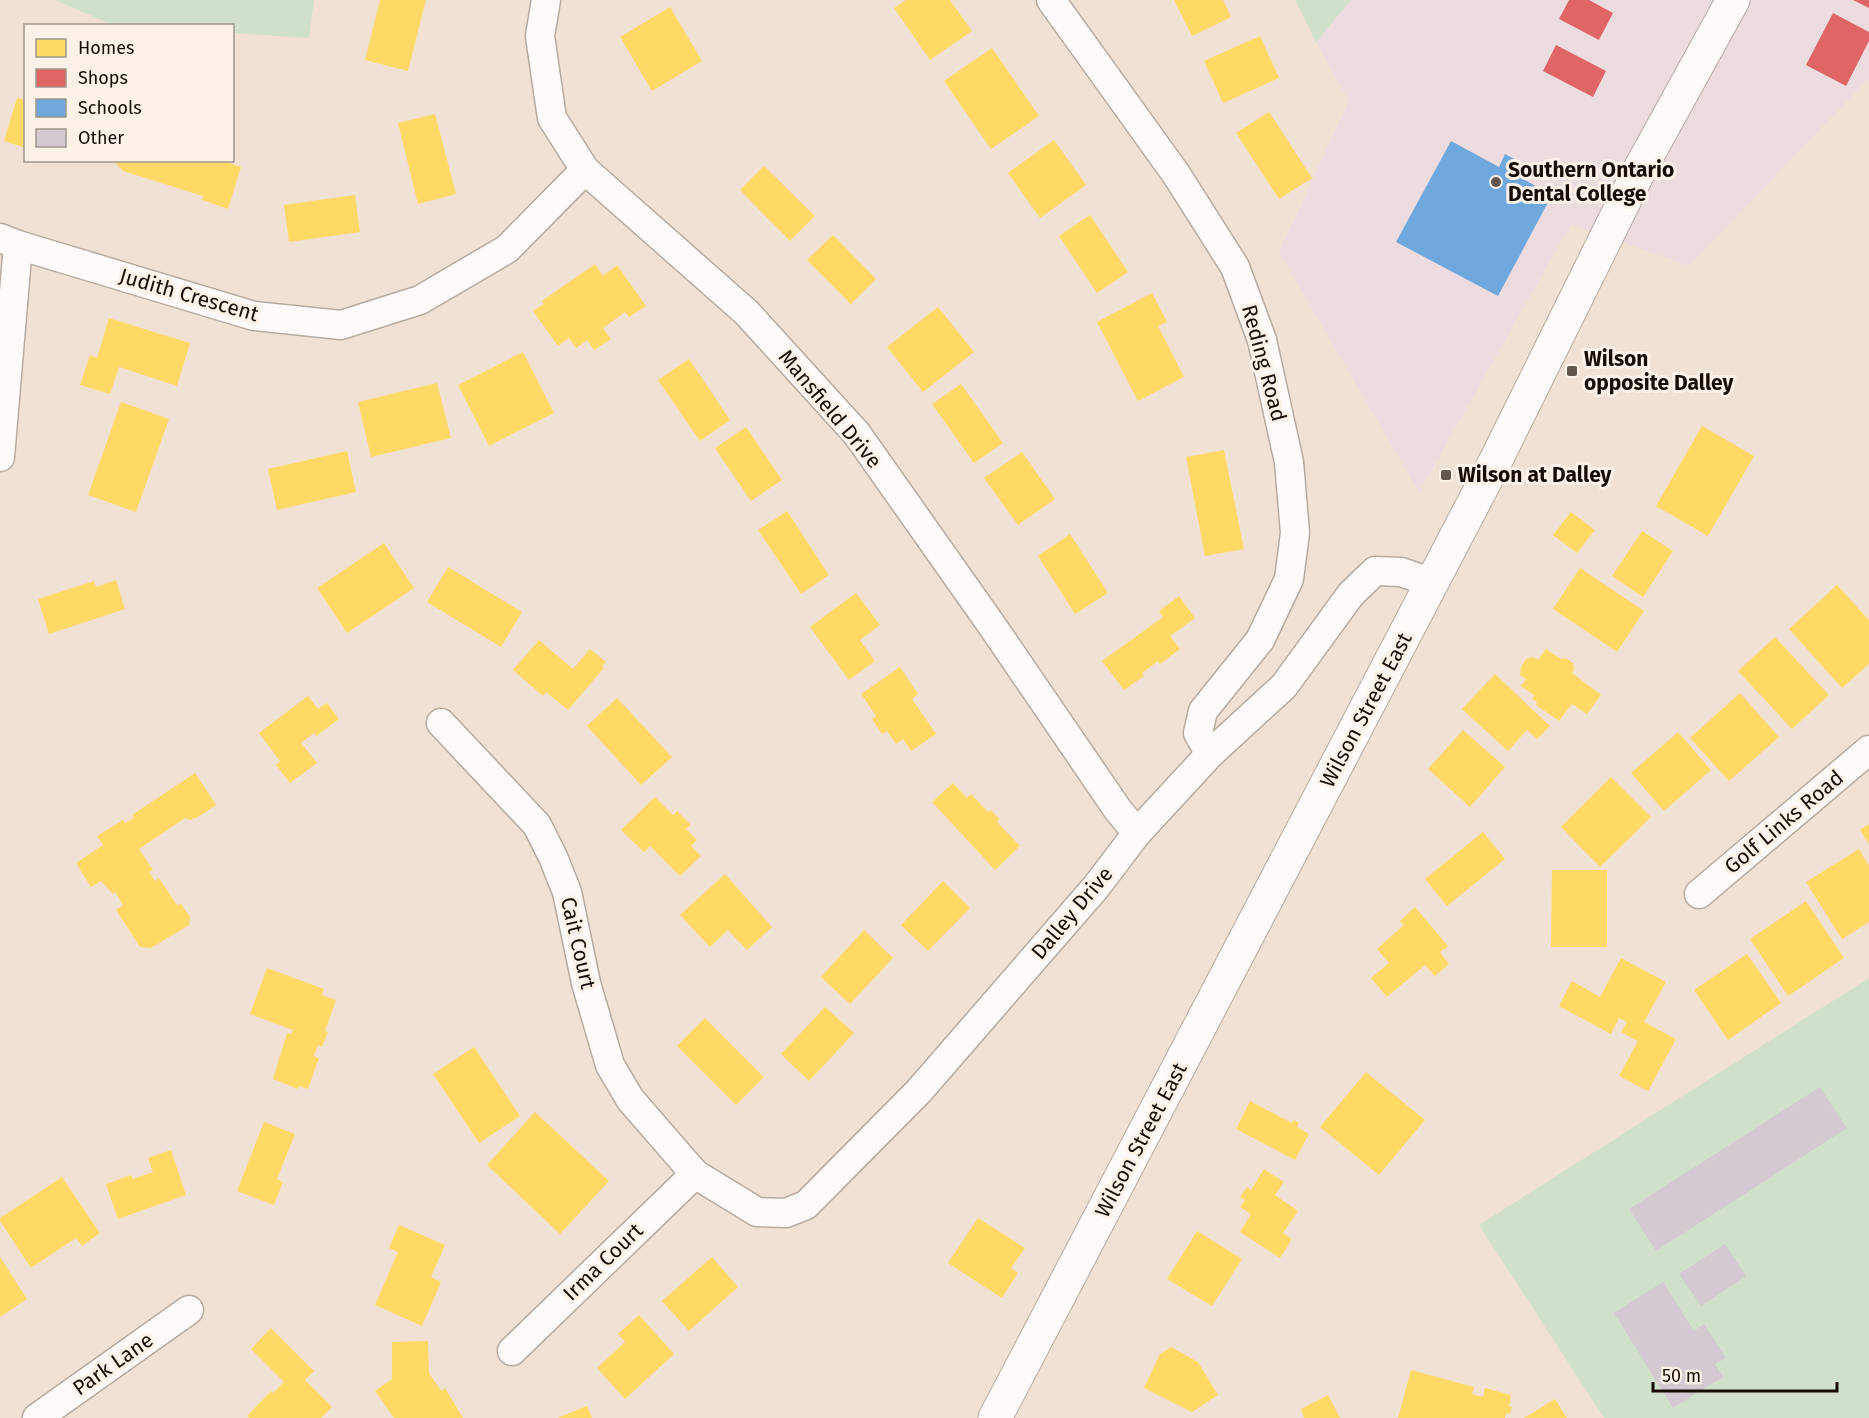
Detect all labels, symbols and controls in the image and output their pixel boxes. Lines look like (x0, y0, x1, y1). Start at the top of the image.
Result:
legend (24, 24, 234, 162)
text: Homes (78, 37, 134, 59)
text: Shops (78, 67, 128, 89)
text: Schools (78, 97, 142, 119)
text: Other (78, 127, 124, 149)
place label: Southern Ontario Dental College (1508, 157, 1674, 207)
marker: Southern Ontario Dental College (1489, 175, 1503, 189)
street label: Judith Crescent (116, 263, 262, 327)
street label: Reding Road (1236, 302, 1292, 424)
street label: Mansfield Drive (773, 344, 887, 474)
place label: Wilson opposite Dalley (1584, 346, 1734, 396)
marker: Wilson opposite Dalley (1565, 364, 1579, 378)
place label: Wilson at Dalley (1458, 462, 1612, 488)
marker: Wilson at Dalley (1439, 468, 1453, 482)
street label: Wilson Street East (1314, 628, 1418, 792)
street label: Golf Links Road (1719, 765, 1849, 879)
street label: Dalley Drive (1026, 861, 1118, 965)
street label: Cait Court (555, 894, 601, 992)
street label: Wilson Street East (1089, 1058, 1193, 1222)
street label: Irma Court (558, 1217, 649, 1306)
street label: Park Lane (68, 1327, 158, 1401)
scale bar (1653, 1355, 1838, 1393)
text: 50 m (1662, 1365, 1701, 1387)

